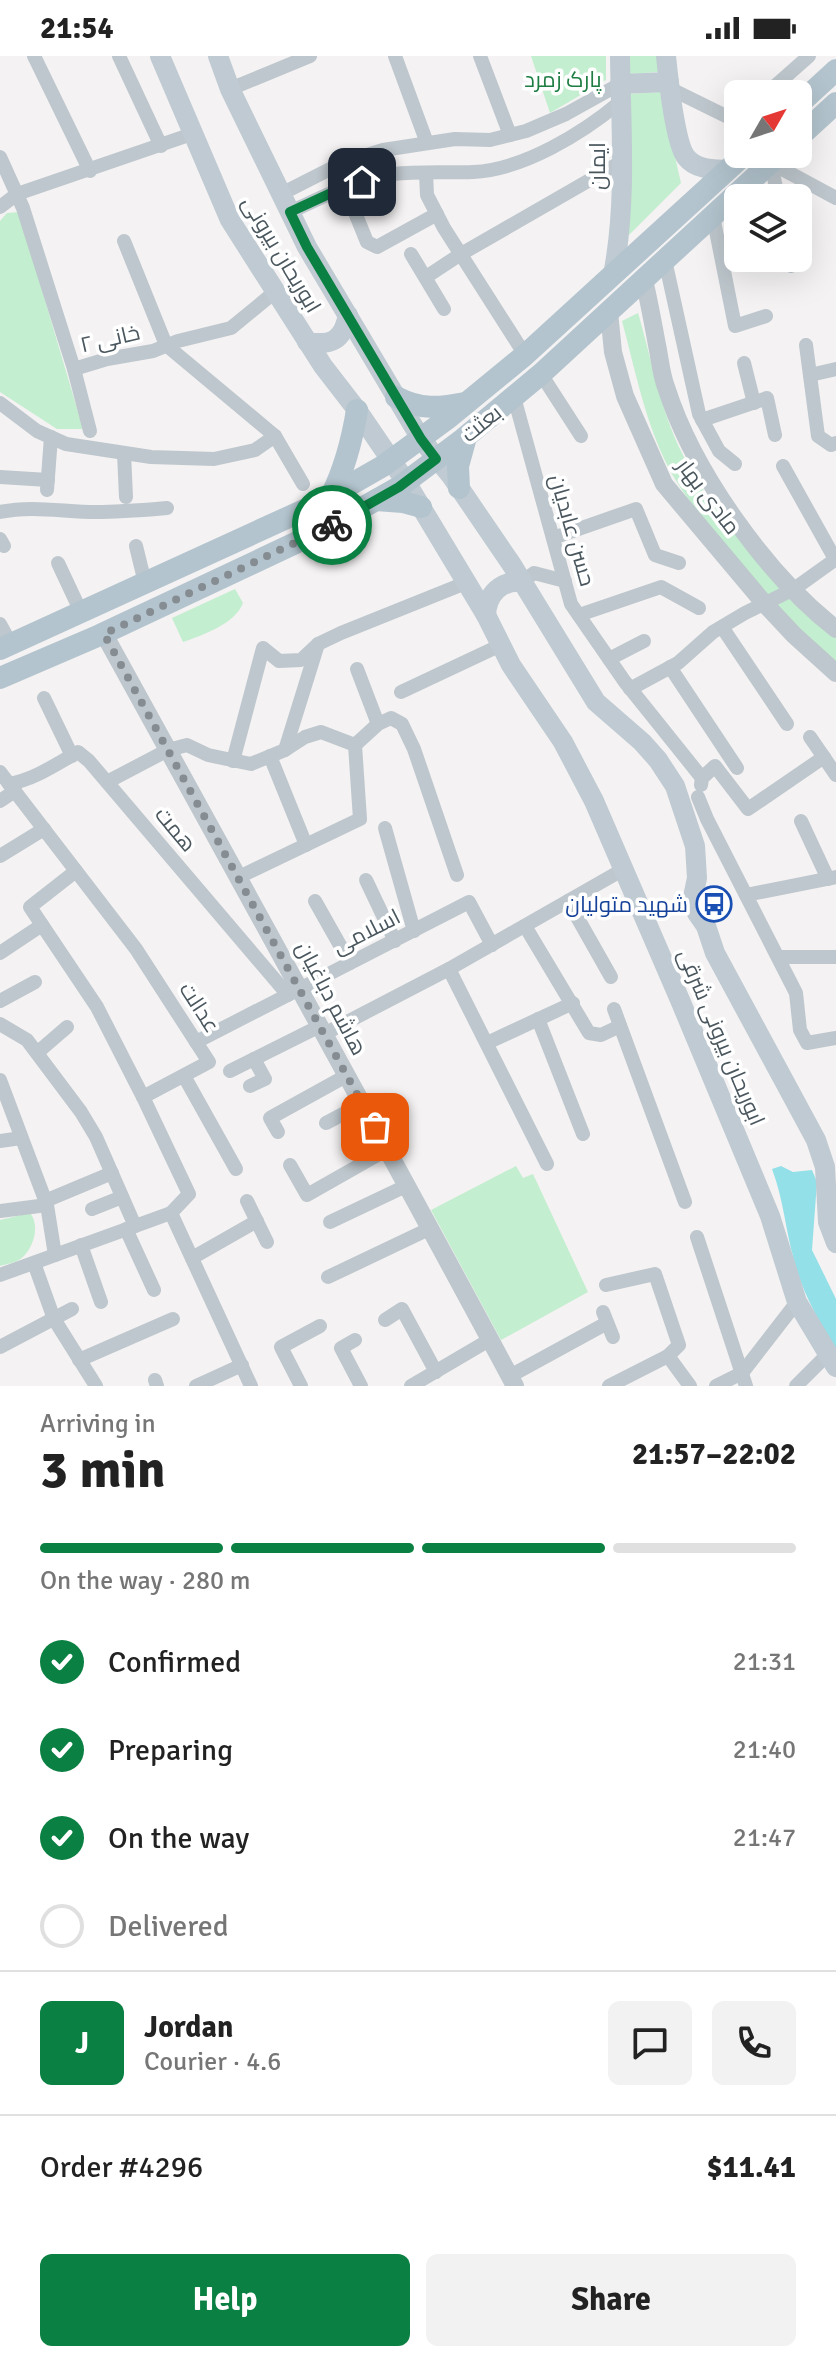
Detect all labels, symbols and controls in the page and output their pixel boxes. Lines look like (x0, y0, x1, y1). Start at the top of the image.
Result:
text: 21:54 (40, 10, 114, 47)
park label: پارک زمرد (524, 66, 602, 94)
north arrow (724, 80, 812, 168)
map controls (724, 80, 812, 272)
street label: ایمان (584, 142, 611, 190)
pin (328, 148, 396, 216)
icon: home (340, 160, 384, 204)
button: layers (724, 184, 812, 272)
street label: ابوریحان بیرونی (236, 191, 327, 318)
street label: خانی ۲ (78, 319, 143, 358)
street label: بعثت (456, 399, 507, 448)
street label: مادی بهار (670, 451, 746, 540)
street label: حسن عابدیان (544, 471, 601, 589)
courier (292, 485, 372, 565)
icon: bike (310, 503, 354, 547)
street label: همت (149, 801, 202, 857)
bus stop icon: شهید متولیان (695, 885, 733, 923)
place label: شهید متولیان (565, 891, 688, 918)
street label: اسلامی (328, 903, 405, 960)
street label: هاشم دباغیان (288, 937, 373, 1061)
street label: ابوریحان بیرونی شرقی (672, 945, 771, 1130)
street label: عدالت (173, 977, 226, 1038)
pin (341, 1093, 409, 1161)
icon: bag (353, 1105, 397, 1149)
text: Arriving in (40, 1408, 156, 1440)
text: 21:57–22:02 (632, 1436, 796, 1473)
text: 3 min (40, 1438, 166, 1502)
text: On the way · 280 m (40, 1565, 250, 1597)
icon: check (40, 1640, 84, 1684)
text: Confirmed (108, 1644, 241, 1681)
text: 21:31 (733, 1646, 796, 1678)
icon: check (40, 1728, 84, 1772)
text: Preparing (108, 1732, 233, 1769)
text: 21:40 (733, 1734, 796, 1766)
icon: check (40, 1816, 84, 1860)
text: On the way (108, 1820, 249, 1857)
text: 21:47 (733, 1822, 796, 1854)
text: Delivered (108, 1908, 229, 1945)
button: chat (608, 2001, 692, 2085)
button: phone (712, 2001, 796, 2085)
text: Jordan (144, 2009, 233, 2046)
text: J (75, 2025, 89, 2062)
text: Courier · 4.6 (144, 2046, 281, 2078)
text: Order #4296 (40, 2149, 203, 2186)
text: $11.41 (706, 2149, 796, 2186)
button: Help (40, 2254, 410, 2346)
button: Share (426, 2254, 796, 2346)

